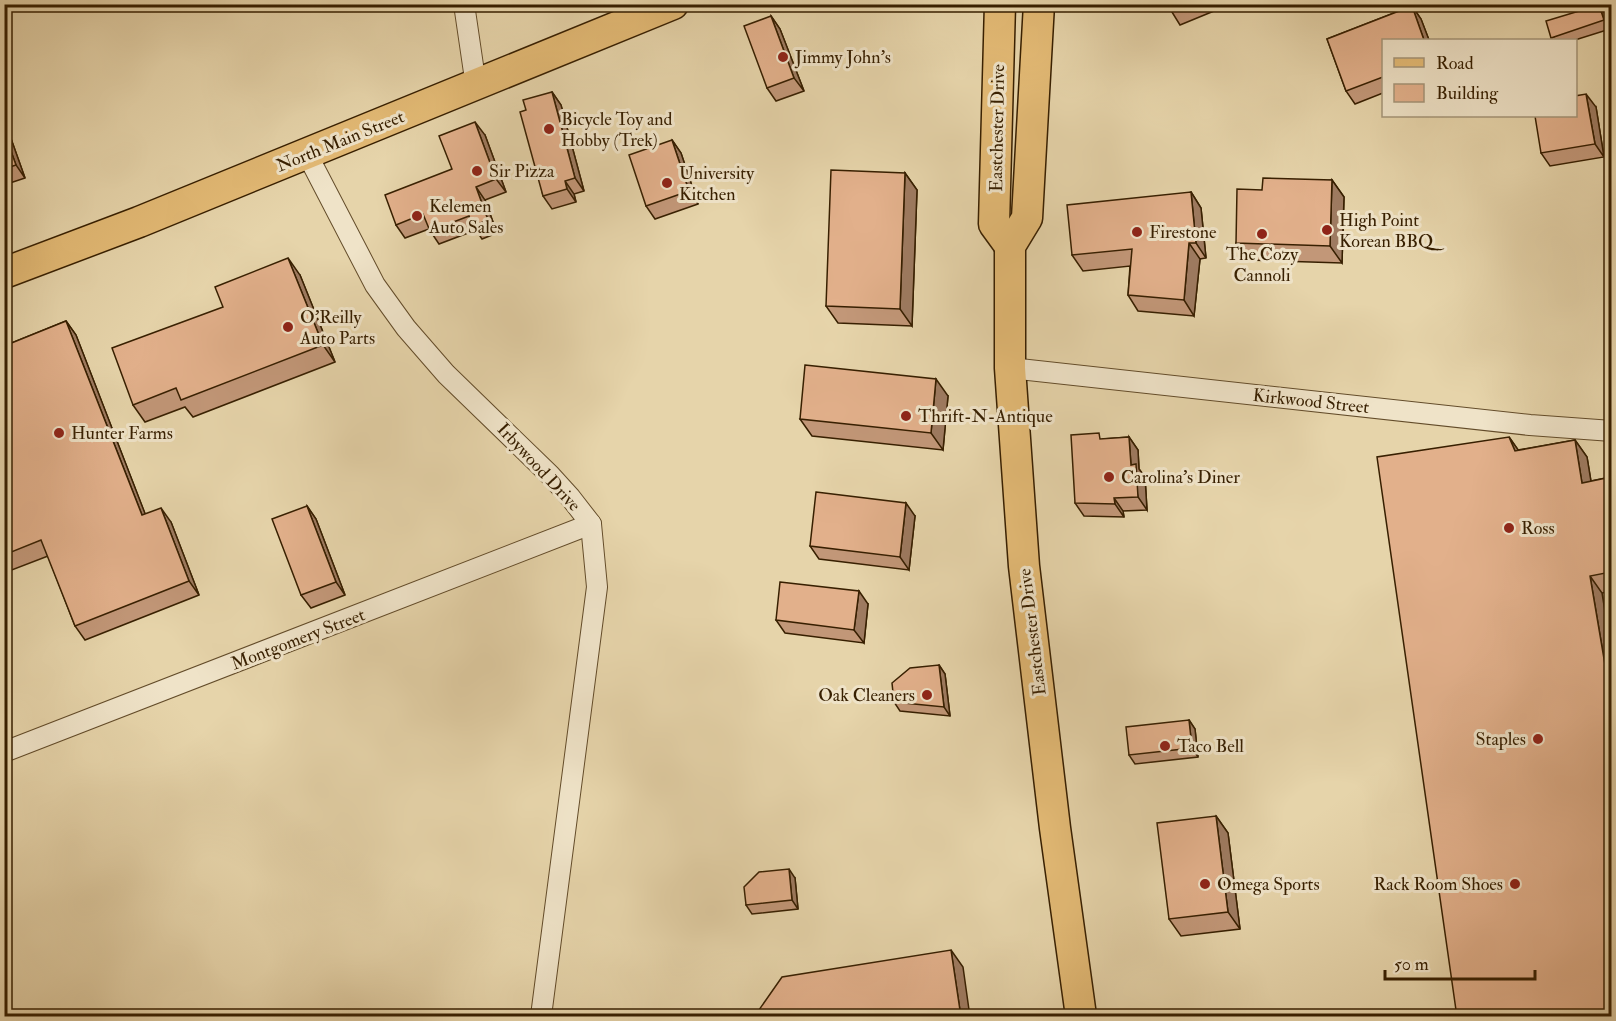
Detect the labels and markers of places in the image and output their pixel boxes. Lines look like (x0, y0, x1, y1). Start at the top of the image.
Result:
place label: Jimmy John's (794, 46, 891, 69)
marker: Jimmy John's (776, 50, 790, 64)
place label: Bicycle Toy and Hobby (Trek) (561, 108, 673, 152)
marker: Bicycle Toy and Hobby (Trek) (542, 122, 556, 136)
place label: Sir Pizza (489, 160, 555, 183)
place label: University Kitchen (679, 162, 755, 206)
marker: Sir Pizza (470, 164, 484, 178)
marker: University Kitchen (660, 176, 674, 190)
place label: Kelemen Auto Sales (428, 195, 504, 239)
marker: Kelemen Auto Sales (410, 209, 424, 223)
place label: High Point Korean BBQ (1339, 209, 1445, 253)
place label: Firestone (1149, 221, 1217, 244)
marker: High Point Korean BBQ (1320, 223, 1334, 237)
marker: Firestone (1130, 225, 1144, 239)
marker: The Cozy Cannoli (1255, 227, 1269, 241)
place label: The Cozy Cannoli (1226, 243, 1299, 287)
place label: O'Reilly Auto Parts (299, 306, 375, 350)
marker: O'Reilly Auto Parts (281, 320, 295, 334)
place label: Thrift-N-Antique (918, 405, 1053, 428)
marker: Thrift-N-Antique (899, 409, 913, 423)
place label: Hunter Farms (71, 422, 173, 445)
marker: Hunter Farms (52, 426, 66, 440)
place label: Carolina's Diner (1121, 466, 1240, 489)
marker: Carolina's Diner (1102, 470, 1116, 484)
place label: Ross (1521, 517, 1555, 540)
marker: Ross (1502, 521, 1516, 535)
place label: Oak Cleaners (818, 684, 915, 707)
marker: Oak Cleaners (920, 688, 934, 702)
place label: Staples (1476, 728, 1526, 751)
marker: Staples (1531, 732, 1545, 746)
place label: Taco Bell (1177, 735, 1244, 758)
marker: Taco Bell (1158, 739, 1172, 753)
place label: Omega Sports (1217, 873, 1320, 896)
place label: Rack Room Shoes (1373, 873, 1503, 896)
marker: Omega Sports (1198, 877, 1212, 891)
marker: Rack Room Shoes (1508, 877, 1522, 891)

